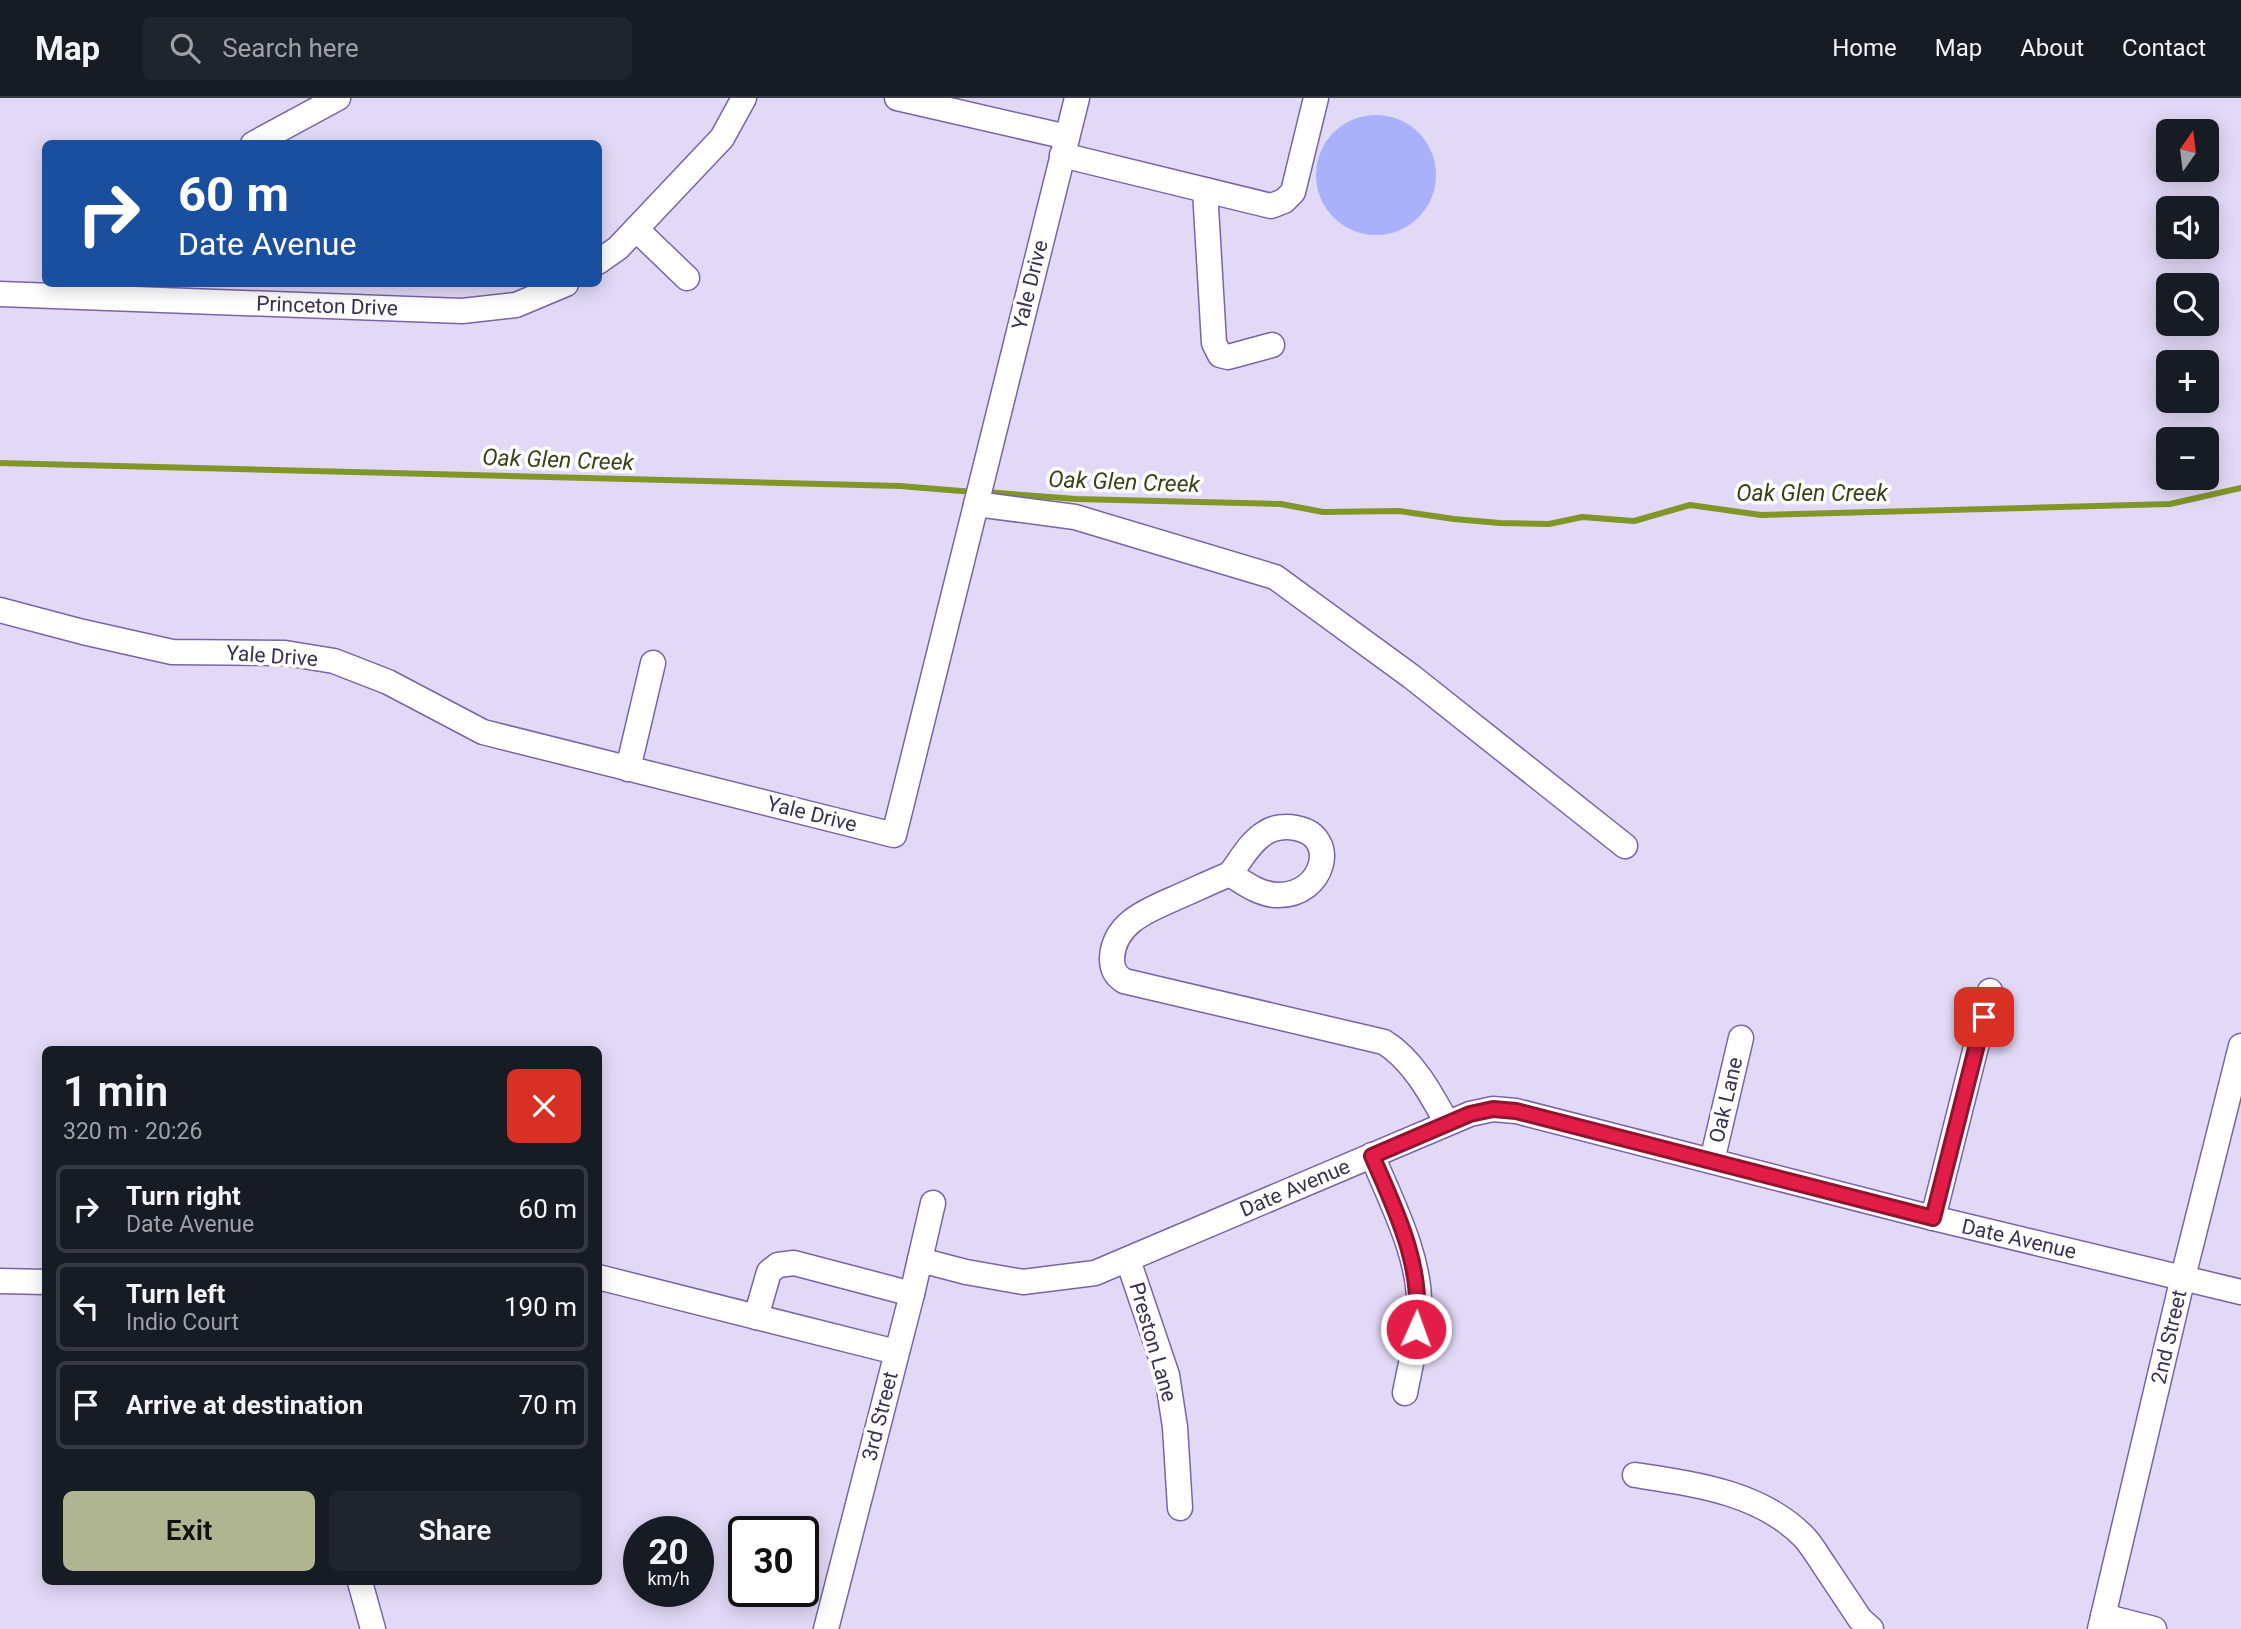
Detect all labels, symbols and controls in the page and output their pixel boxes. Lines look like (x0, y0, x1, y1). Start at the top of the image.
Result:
search box (142, 17, 632, 80)
text: Map (35, 29, 100, 68)
icon: search (166, 29, 204, 67)
text: Search here (222, 33, 359, 63)
text: Home (1832, 34, 1897, 62)
text: Map (1935, 34, 1982, 62)
text: About (2020, 34, 2084, 62)
text: Contact (2122, 34, 2206, 62)
north arrow (2156, 119, 2219, 182)
map controls (2156, 119, 2219, 490)
text: 60 m (178, 166, 289, 223)
icon: right (63, 168, 154, 259)
button: sound (2156, 196, 2219, 259)
text: Date Avenue (178, 225, 356, 263)
street label: Yale Drive (1007, 238, 1053, 332)
button: search (2156, 273, 2219, 336)
street label: Princeton Drive (256, 292, 398, 320)
button: + (2156, 350, 2219, 413)
button: − (2156, 427, 2219, 490)
water label: Oak Glen Creek (482, 444, 635, 476)
water label: Oak Glen Creek (1048, 466, 1201, 498)
water label: Oak Glen Creek (1736, 480, 1889, 507)
street label: Yale Drive (225, 641, 319, 671)
street label: Yale Drive (765, 791, 859, 837)
pin (1954, 987, 2014, 1047)
icon: arrive (1965, 998, 2003, 1036)
street label: Oak Lane (1704, 1055, 1748, 1145)
text: 1 min (63, 1067, 168, 1116)
button: close (507, 1069, 581, 1143)
text: 320 m · 20:26 (63, 1118, 202, 1145)
street label: Date Avenue (1236, 1154, 1354, 1222)
text: Turn right (126, 1181, 241, 1211)
icon: right (67, 1190, 105, 1228)
text: 60 m (519, 1194, 577, 1224)
text: Date Avenue (126, 1211, 254, 1238)
street label: Date Avenue (1959, 1214, 2079, 1264)
text: Turn left (126, 1279, 225, 1309)
street label: Preston Lane (1125, 1280, 1181, 1404)
street label: 2nd Street (2147, 1287, 2192, 1386)
icon: left (67, 1288, 105, 1326)
text: 190 m (504, 1292, 577, 1322)
position arrow (1379, 1292, 1453, 1366)
text: Indio Court (126, 1309, 239, 1336)
street label: 3rd Street (857, 1369, 903, 1463)
icon: arrive (67, 1386, 105, 1424)
text: Arrive at destination (126, 1390, 363, 1420)
text: 70 m (519, 1390, 577, 1420)
button: Exit (63, 1491, 315, 1571)
button: Share (329, 1491, 581, 1571)
speed limit sign: 30 (728, 1516, 819, 1607)
text: 20 (648, 1532, 689, 1573)
text: km/h (647, 1568, 690, 1589)

